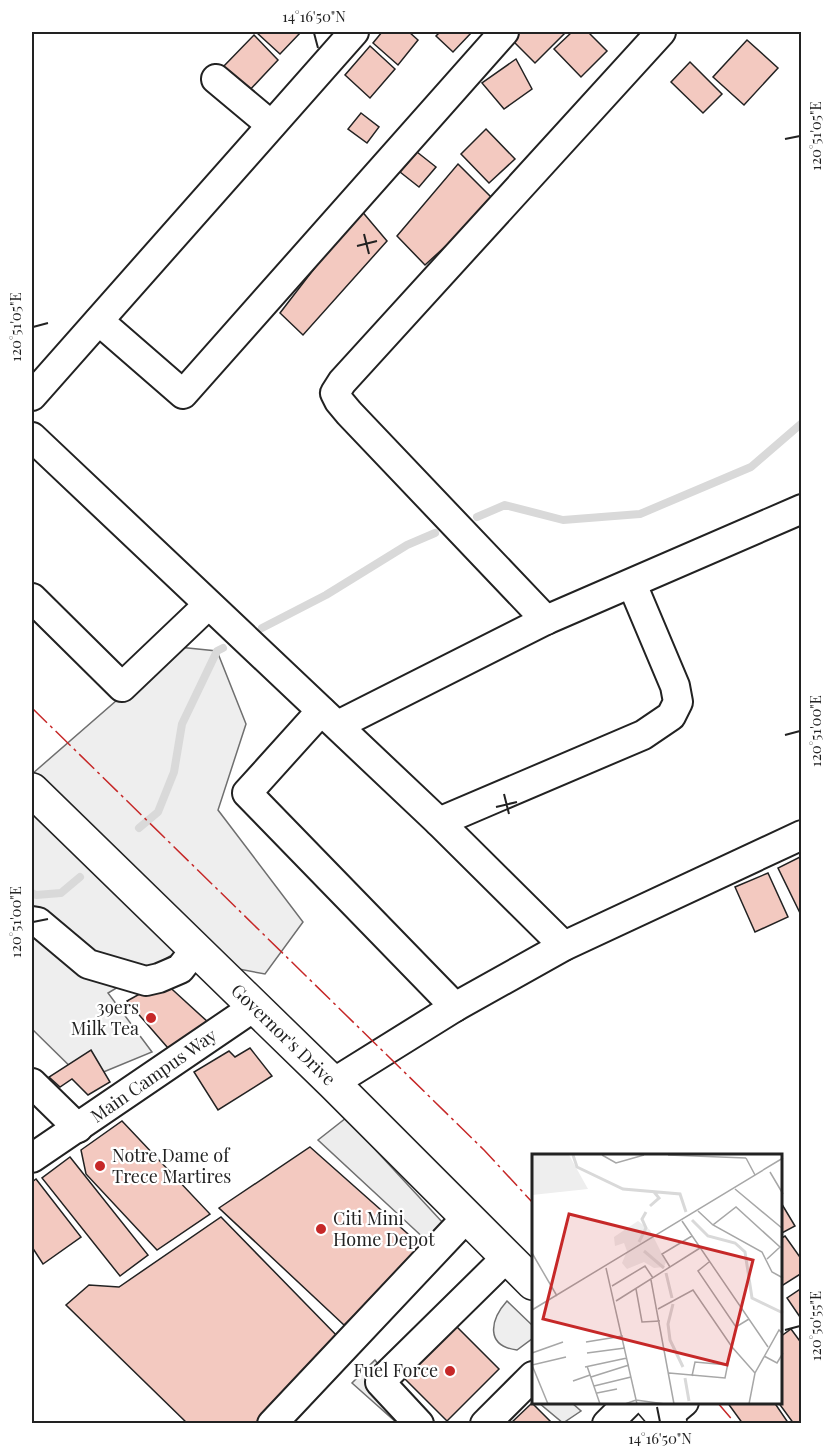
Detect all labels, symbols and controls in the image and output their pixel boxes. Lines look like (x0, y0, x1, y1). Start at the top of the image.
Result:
text: 14°16'50"N (282, 6, 346, 26)
text: 120°51'05"E (805, 101, 825, 171)
text: 120°51'05"E (5, 292, 25, 362)
text: 120°51'00"E (805, 695, 825, 767)
text: 120°51'00"E (5, 886, 25, 958)
street label: Governor's Drive (226, 978, 341, 1090)
place label: 39ers Milk Tea (71, 995, 139, 1040)
marker: 39ers Milk Tea (144, 1011, 158, 1025)
street label: Main Campus Way (86, 1023, 221, 1128)
place label: Notre Dame of Trece Martires (112, 1143, 231, 1188)
inset map (532, 1154, 782, 1404)
marker: Notre Dame of Trece Martires (93, 1159, 107, 1173)
place label: Citi Mini Home Depot (333, 1206, 435, 1251)
marker: Citi Mini Home Depot (314, 1222, 328, 1236)
text: 120°50'55"E (805, 1291, 825, 1361)
place label: Fuel Force (353, 1358, 438, 1382)
marker: Fuel Force (443, 1364, 457, 1378)
text: 14°16'50"N (628, 1428, 692, 1448)

